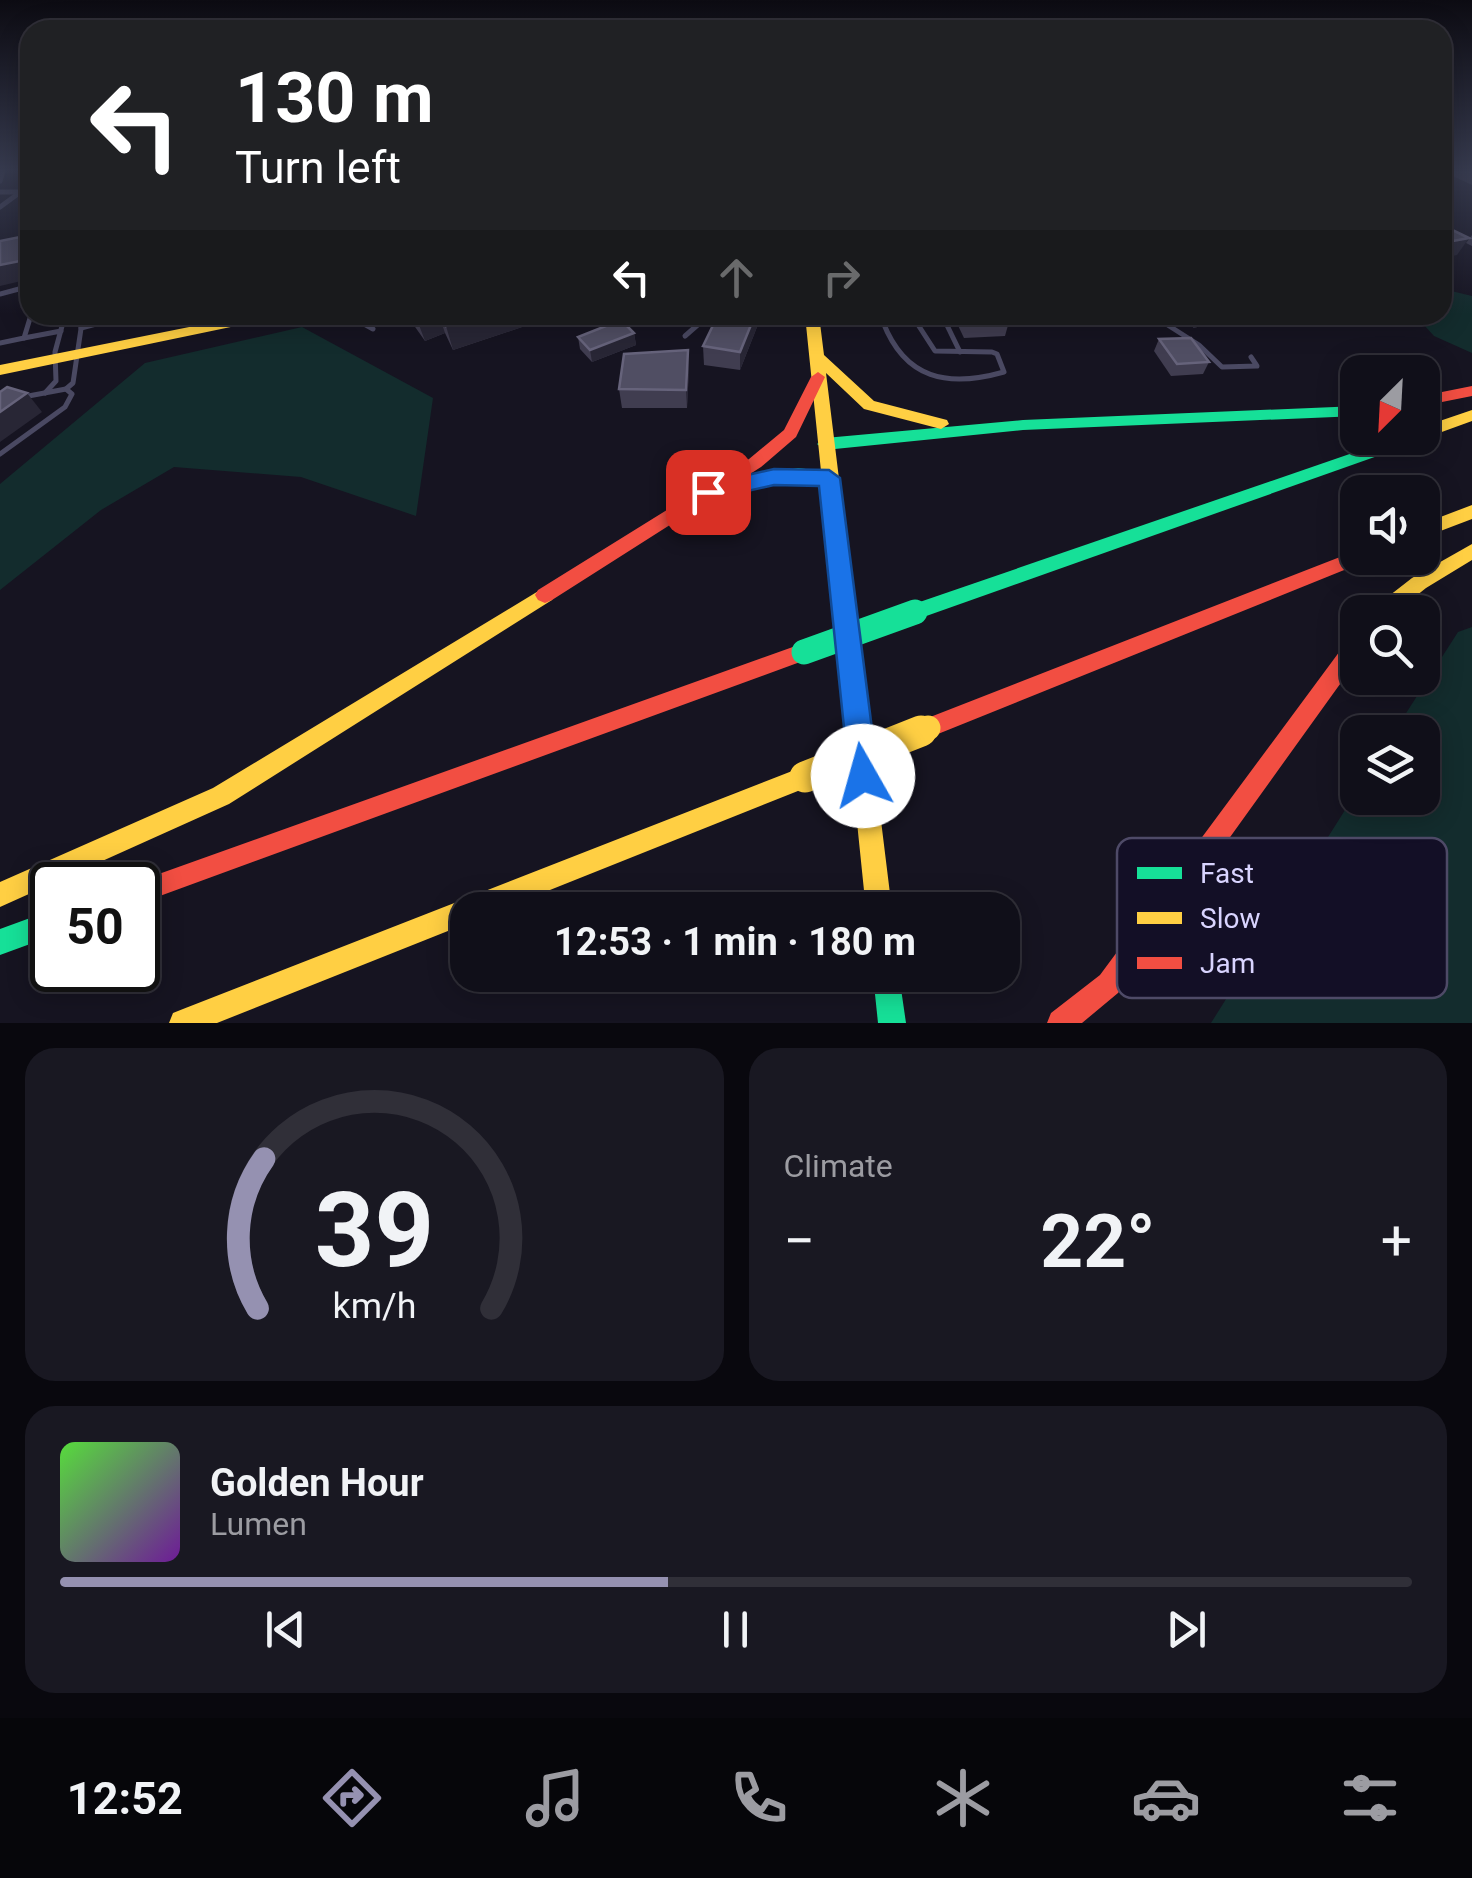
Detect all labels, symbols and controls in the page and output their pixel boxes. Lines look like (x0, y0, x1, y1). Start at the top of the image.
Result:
text: 130 m (235, 57, 434, 139)
icon: left (70, 60, 200, 190)
text: Turn left (235, 141, 401, 194)
icon: left (604, 250, 659, 305)
icon: ahead (709, 250, 764, 305)
icon: right (814, 250, 869, 305)
north arrow (1340, 355, 1440, 455)
map controls (1340, 355, 1440, 815)
pin (666, 450, 751, 535)
icon: arrive (681, 465, 736, 520)
button: sound (1340, 475, 1440, 575)
button: search (1340, 595, 1440, 695)
button: layers (1340, 715, 1440, 815)
position arrow (811, 724, 915, 828)
legend (1117, 838, 1447, 998)
text: Fast (1200, 857, 1254, 890)
speed limit sign: 50 (30, 862, 160, 992)
text: Slow (1200, 902, 1260, 935)
text: 12:53 · 1 min · 180 m (554, 920, 916, 964)
text: Jam (1200, 947, 1255, 980)
text: Climate (784, 1147, 893, 1185)
text: 39 (315, 1170, 434, 1291)
text: 22° (1040, 1197, 1156, 1285)
text: − (784, 1209, 815, 1273)
text: + (1381, 1209, 1412, 1273)
text: km/h (332, 1285, 416, 1327)
text: Golden Hour (210, 1461, 424, 1505)
text: Lumen (210, 1505, 307, 1543)
icon: previous (258, 1602, 313, 1657)
icon: pause (708, 1602, 763, 1657)
icon: next (1159, 1602, 1214, 1657)
icon: directions (317, 1763, 387, 1833)
icon: music (520, 1763, 590, 1833)
icon: phone (724, 1763, 794, 1833)
icon: climate (928, 1763, 998, 1833)
icon: car (1131, 1763, 1201, 1833)
icon: filters (1335, 1763, 1405, 1833)
text: 12:52 (67, 1772, 183, 1825)

